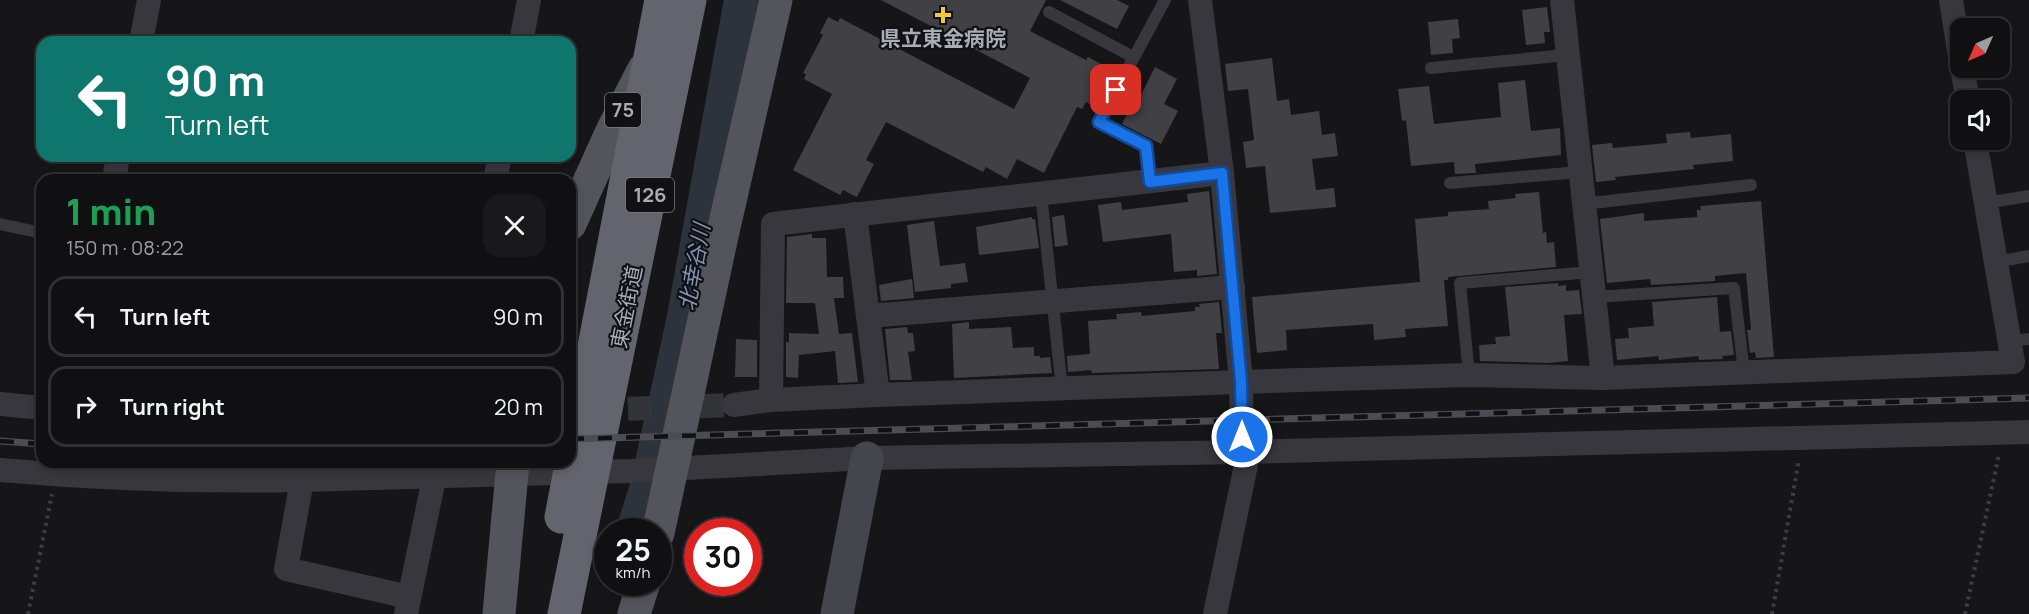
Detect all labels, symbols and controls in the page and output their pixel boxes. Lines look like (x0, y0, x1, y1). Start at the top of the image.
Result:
marker: 県立東金病院 (934, 6, 952, 24)
north arrow (1950, 18, 2010, 78)
map controls (1950, 18, 2010, 150)
place label: 県立東金病院 (880, 24, 1006, 52)
text: 90 m (165, 51, 265, 109)
icon: left (66, 60, 144, 138)
pin (1090, 64, 1141, 115)
icon: arrive (1099, 73, 1132, 106)
button: sound (1950, 90, 2010, 150)
road number: 75 (605, 93, 641, 127)
text: Turn left (165, 106, 269, 143)
road number: 126 (626, 178, 674, 212)
text: 1 min (66, 187, 156, 236)
button: close (483, 194, 546, 257)
water label: 北幸谷川 (672, 219, 717, 313)
text: 150 m · 08:22 (66, 234, 184, 261)
street label: 東金街道 (604, 263, 648, 351)
icon: left (69, 300, 102, 333)
text: Turn left (120, 302, 210, 332)
text: 90 m (493, 302, 543, 332)
icon: right (69, 390, 102, 423)
text: Turn right (120, 392, 225, 422)
text: 20 m (494, 392, 543, 422)
position arrow (1210, 405, 1274, 469)
speed limit sign: 30 (684, 518, 762, 596)
text: 25 (615, 529, 651, 570)
text: km/h (616, 562, 650, 583)

